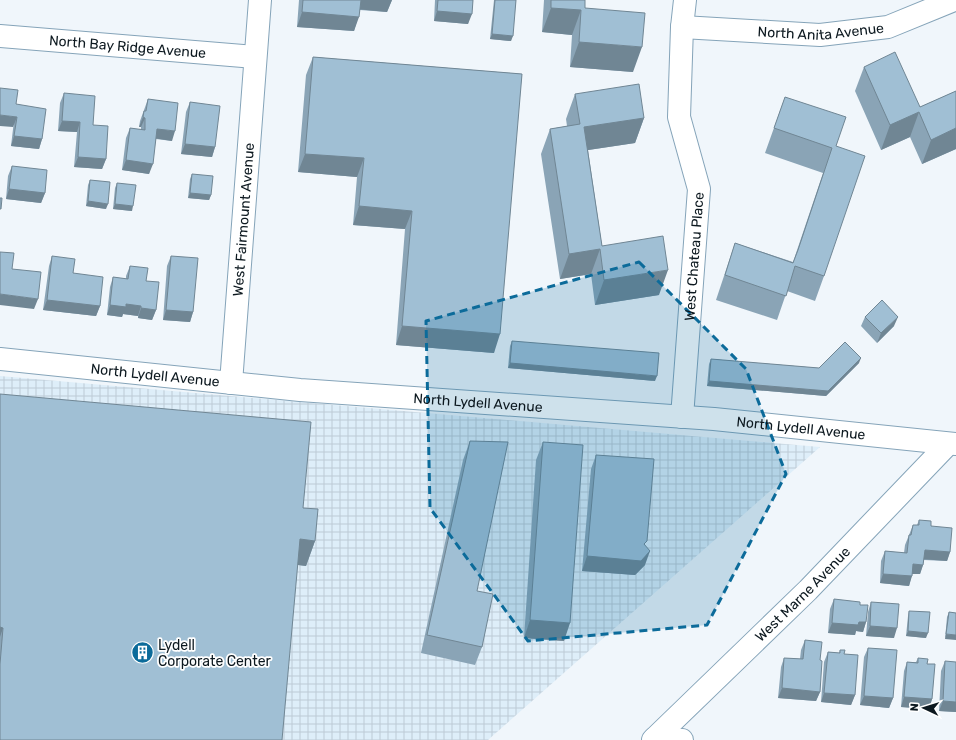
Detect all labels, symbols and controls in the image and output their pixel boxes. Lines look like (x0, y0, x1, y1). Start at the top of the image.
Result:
street label: North Anita Avenue (757, 19, 885, 44)
street label: North Bay Ridge Avenue (48, 32, 207, 61)
street label: West Fairmount Avenue (229, 142, 258, 297)
street label: West Chateau Place (681, 191, 707, 321)
street label: North Lydell Avenue (90, 360, 221, 390)
street label: North Lydell Avenue (413, 389, 543, 415)
street label: North Lydell Avenue (736, 413, 866, 443)
street label: West Marne Avenue (751, 543, 854, 645)
place label: Lydell Corporate Center (158, 637, 272, 670)
building icon: Lydell Corporate Center (129, 640, 155, 666)
north arrow (904, 688, 944, 728)
text: N (908, 703, 921, 712)

